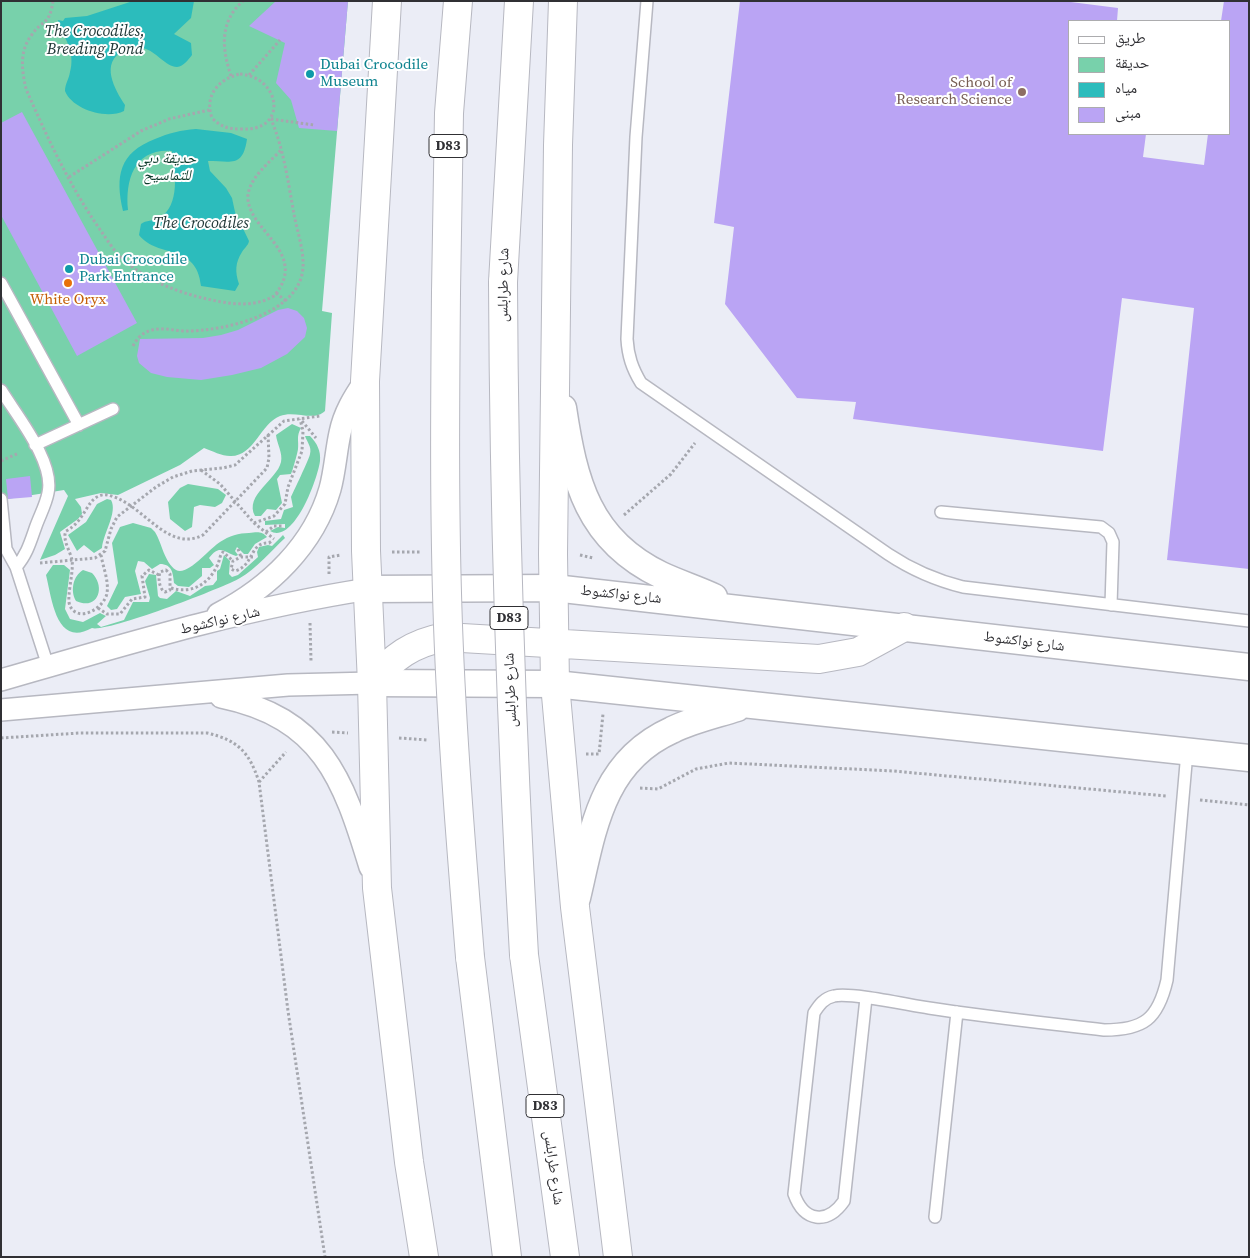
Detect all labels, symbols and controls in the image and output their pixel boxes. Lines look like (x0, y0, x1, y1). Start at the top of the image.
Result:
legend (1068, 20, 1230, 135)
water label: The Crocodiles, Breeding Pond (45, 22, 145, 60)
text: طريق (1115, 27, 1146, 48)
text: حديقة (1115, 52, 1149, 73)
place label: Dubai Crocodile Museum (320, 56, 428, 91)
marker: Dubai Crocodile Museum (304, 68, 316, 80)
place label: School of Research Science (896, 74, 1012, 109)
text: مياه (1115, 77, 1137, 98)
marker: School of Research Science (1016, 86, 1028, 98)
text: مبنى (1115, 102, 1141, 123)
road number: D83 (429, 134, 467, 158)
park label: حديقة دبي للتماسيح (138, 150, 196, 185)
water label: The Crocodiles (153, 214, 249, 234)
street label: شارع طرابلس (494, 248, 514, 322)
place label: Dubai Crocodile Park Entrance (79, 251, 187, 286)
marker: Dubai Crocodile Park Entrance (63, 263, 75, 275)
marker: White Oryx (62, 277, 74, 289)
place label: White Oryx (30, 291, 106, 309)
street label: شارع نواكشوط (580, 582, 662, 608)
street label: شارع نواكشوط (178, 603, 262, 639)
road number: D83 (490, 606, 528, 630)
street label: شارع نواكشوط (982, 628, 1066, 656)
street label: شارع طرابلس (501, 652, 521, 728)
road number: D83 (526, 1094, 564, 1118)
street label: شارع طرابلس (539, 1130, 567, 1206)

